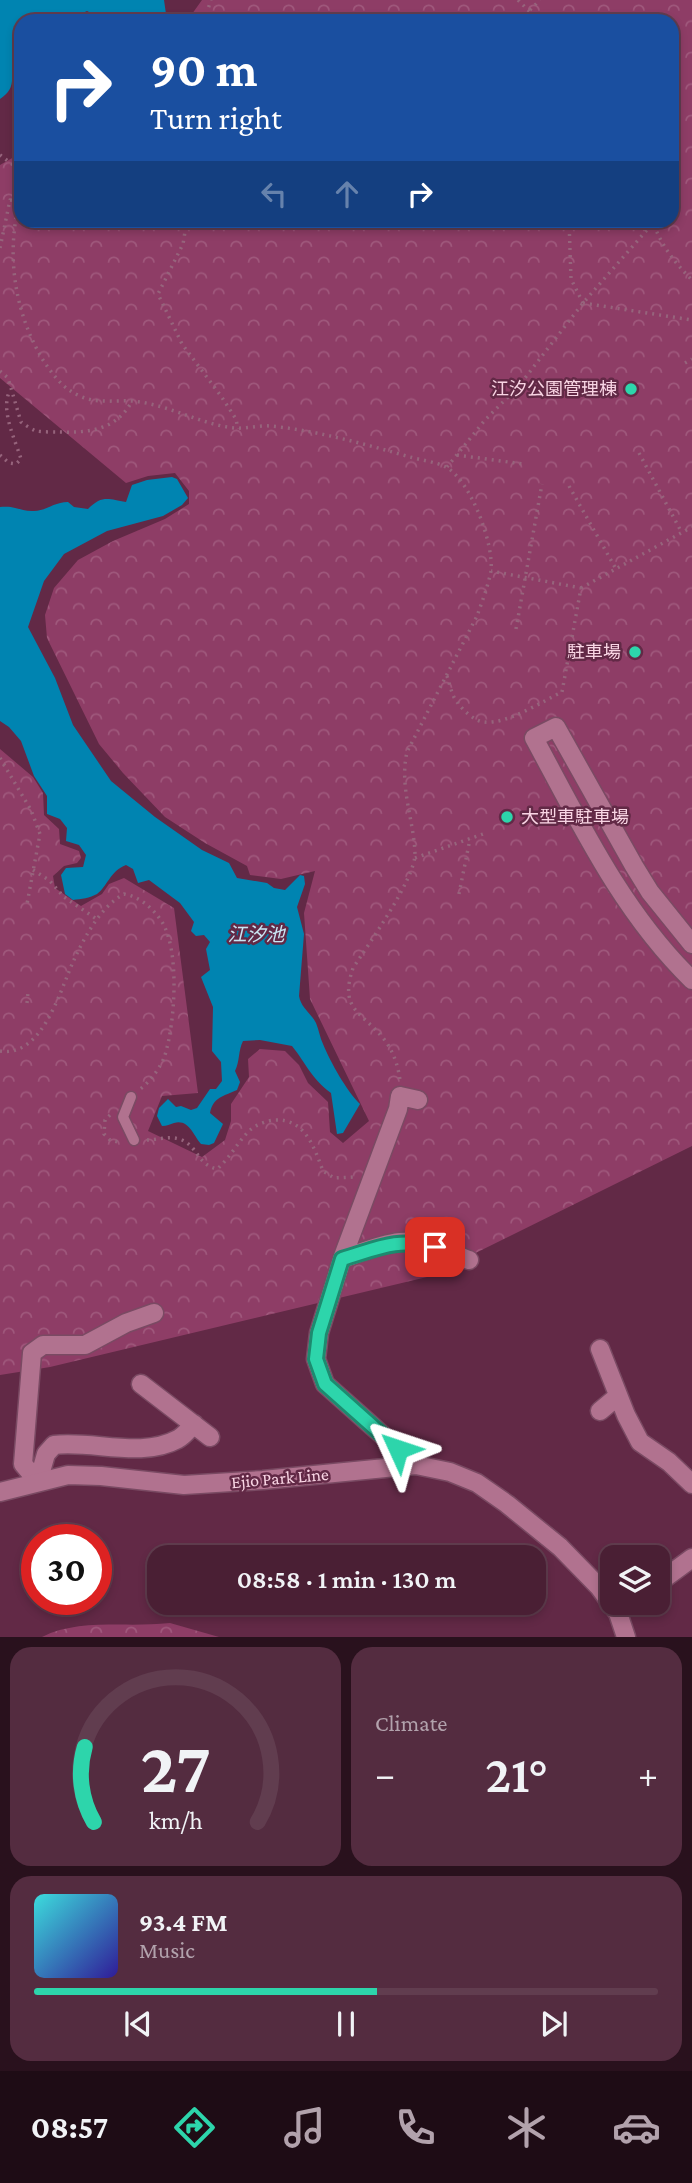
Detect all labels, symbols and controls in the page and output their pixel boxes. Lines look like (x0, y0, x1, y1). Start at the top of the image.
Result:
icon: right (35, 42, 126, 133)
text: 90 m (150, 42, 257, 97)
text: Turn right (150, 100, 282, 136)
icon: left (255, 175, 293, 213)
icon: ahead (328, 175, 366, 213)
icon: right (401, 175, 439, 213)
place label: 江汐公園管理棟 (491, 379, 617, 399)
marker: 江汐公園管理棟 (623, 381, 639, 397)
place label: 駐車場 (567, 642, 621, 662)
marker: 駐車場 (627, 644, 643, 660)
place label: 大型車駐車場 (521, 807, 629, 827)
marker: 大型車駐車場 (499, 809, 515, 825)
water label: 江汐池 (227, 924, 286, 945)
pin (405, 1217, 465, 1277)
icon: arrive (416, 1228, 454, 1266)
position arrow (361, 1412, 435, 1486)
street label: Ejio Park Line (230, 1464, 330, 1493)
speed limit sign: 30 (21, 1524, 112, 1615)
map controls (600, 1545, 670, 1615)
button: layers (600, 1545, 670, 1615)
text: 08:58 · 1 min · 130 m (237, 1565, 456, 1594)
text: Climate (375, 1710, 447, 1736)
text: 27 (140, 1728, 211, 1809)
text: 21° (485, 1745, 548, 1803)
text: − (375, 1753, 395, 1795)
text: + (638, 1753, 658, 1795)
text: km/h (149, 1807, 202, 1834)
text: 93.4 FM (139, 1908, 228, 1937)
text: Music (139, 1937, 195, 1963)
icon: previous (119, 2005, 157, 2043)
icon: pause (327, 2005, 365, 2043)
icon: next (535, 2005, 573, 2043)
icon: directions (170, 2103, 219, 2152)
icon: music (280, 2103, 329, 2152)
icon: phone (391, 2103, 440, 2152)
icon: climate (502, 2103, 551, 2152)
icon: car (612, 2103, 661, 2152)
text: 08:57 (31, 2109, 108, 2145)

